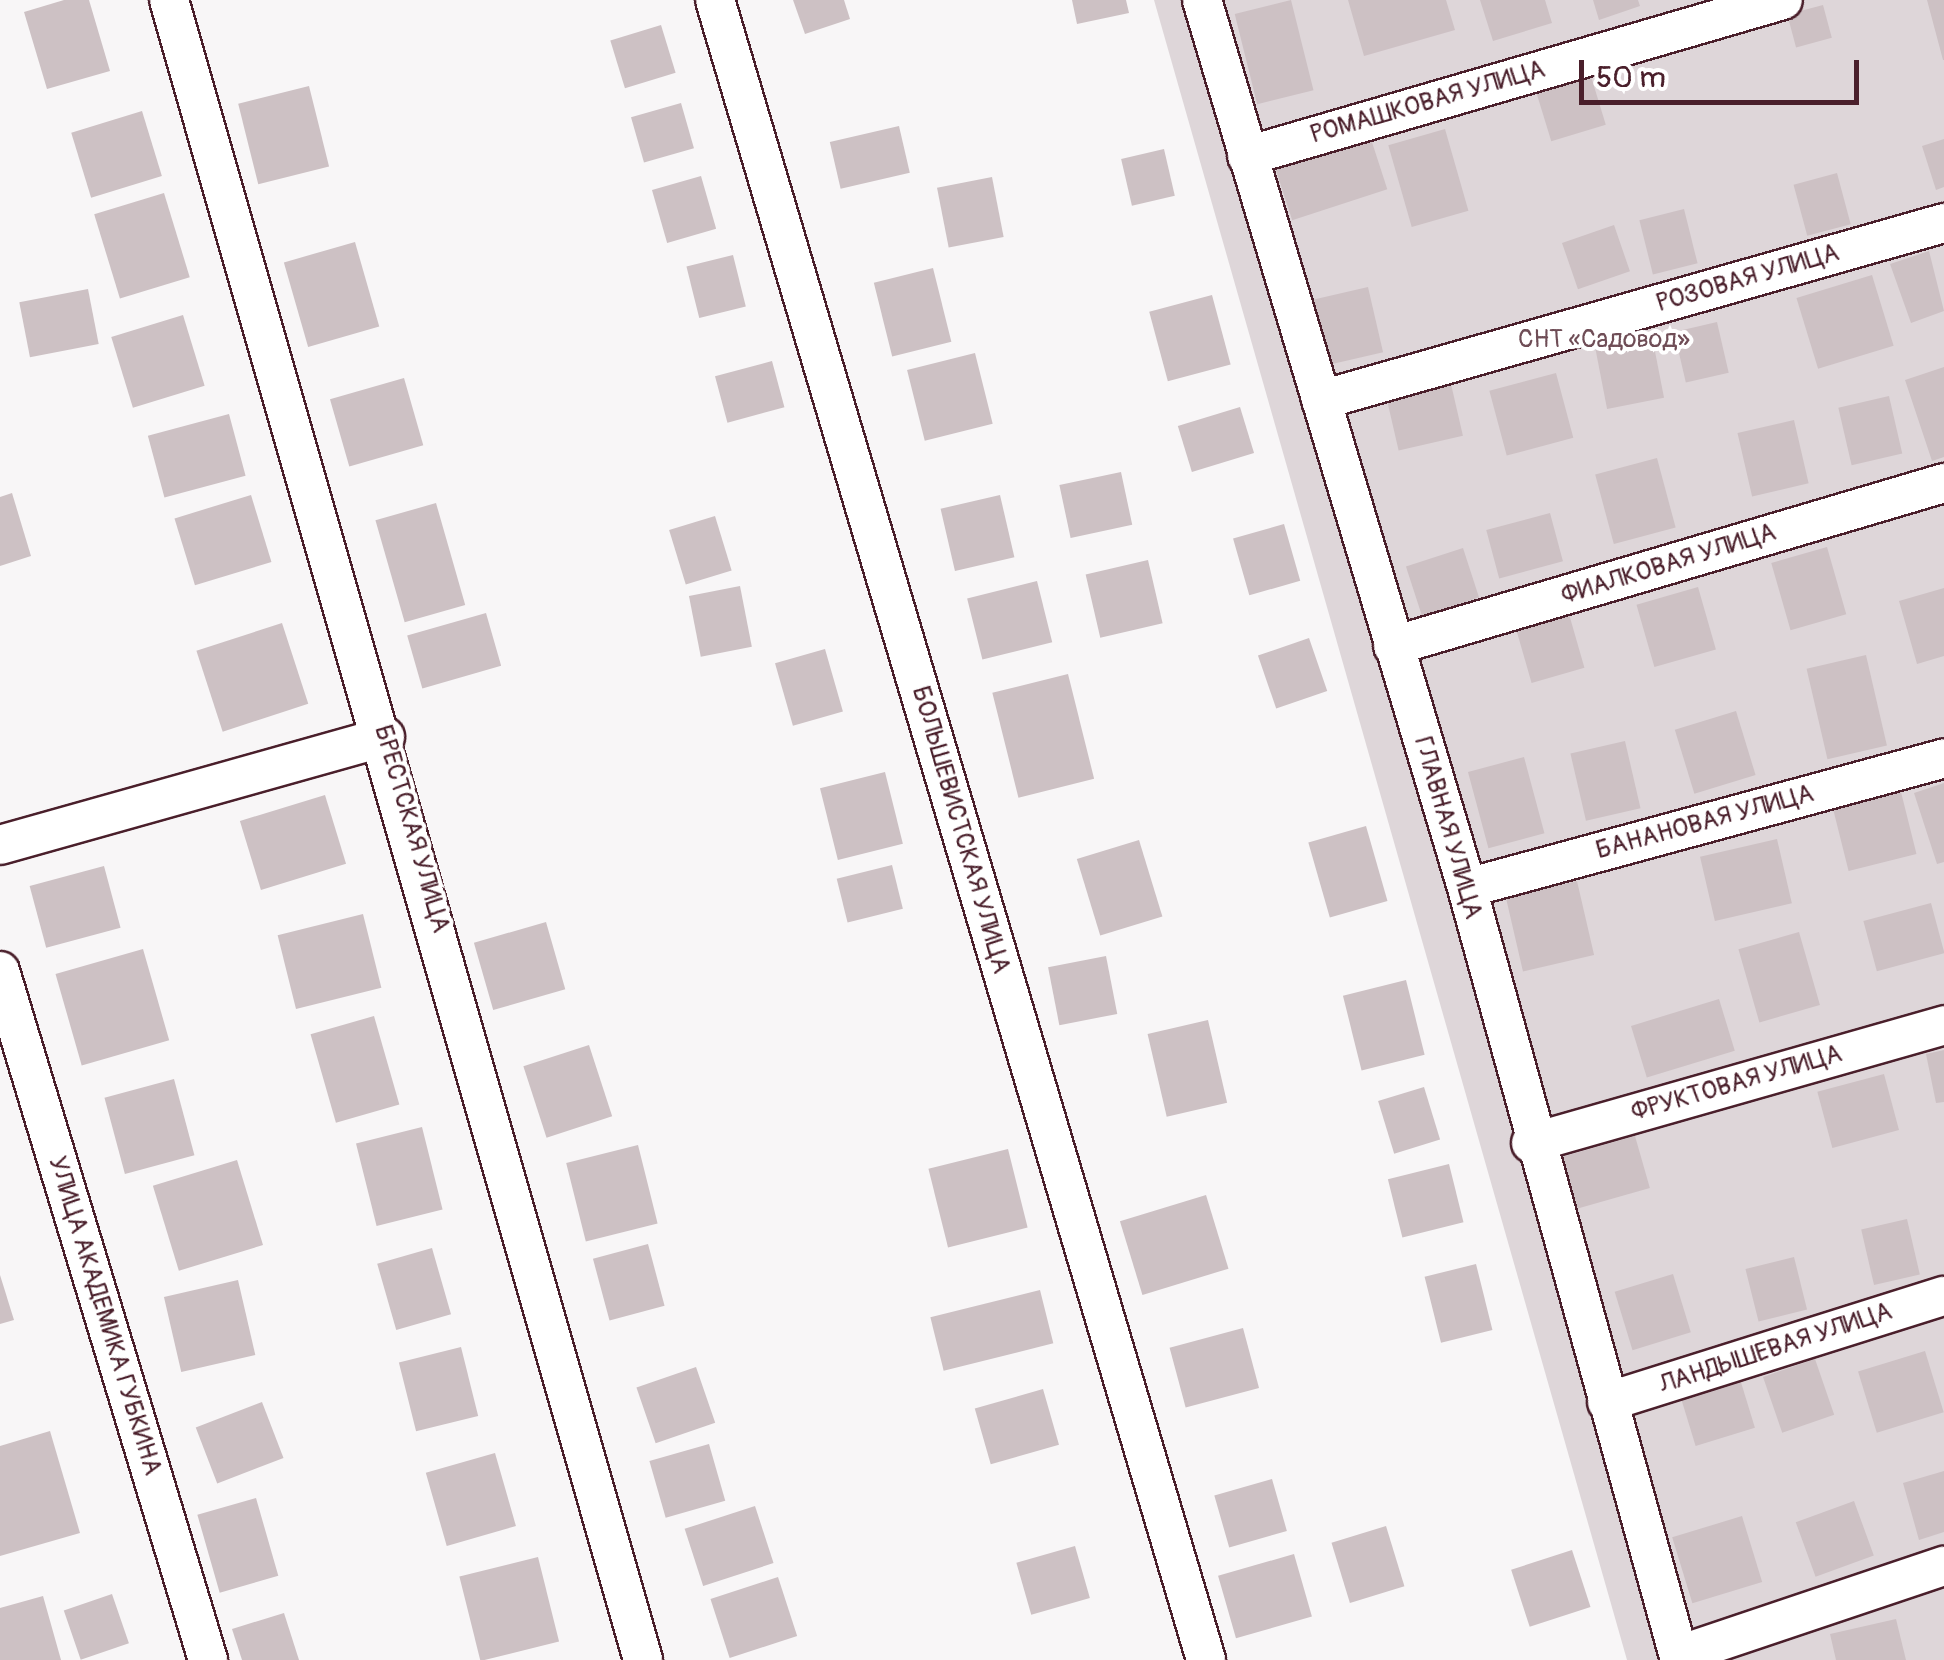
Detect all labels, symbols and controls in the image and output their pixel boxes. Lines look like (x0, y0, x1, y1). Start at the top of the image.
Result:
scale bar (1584, 40, 1864, 102)
street label: РОМАШКОВАЯ УЛИЦА (1307, 55, 1549, 151)
text: 50 m (1596, 59, 1666, 96)
street label: РОЗОВАЯ УЛИЦА (1653, 239, 1843, 319)
park label: СНТ «Садовод» (1518, 325, 1690, 355)
street label: ФИАЛКОВАЯ УЛИЦА (1558, 518, 1780, 612)
street label: БОЛЬШЕВИСТСКАЯ УЛИЦА (905, 683, 1015, 977)
street label: БРЕСТСКАЯ УЛИЦА (367, 722, 455, 936)
street label: ГЛАВНАЯ УЛИЦА (1407, 733, 1487, 923)
street label: БАНАНОВАЯ УЛИЦА (1593, 779, 1817, 867)
street label: ФРУКТОВАЯ УЛИЦА (1628, 1040, 1846, 1128)
street label: УЛИЦА АКАДЕМИКА ГУБКИНА (41, 1153, 167, 1479)
street label: ЛАНДЫШЕВАЯ УЛИЦА (1656, 1297, 1896, 1401)

